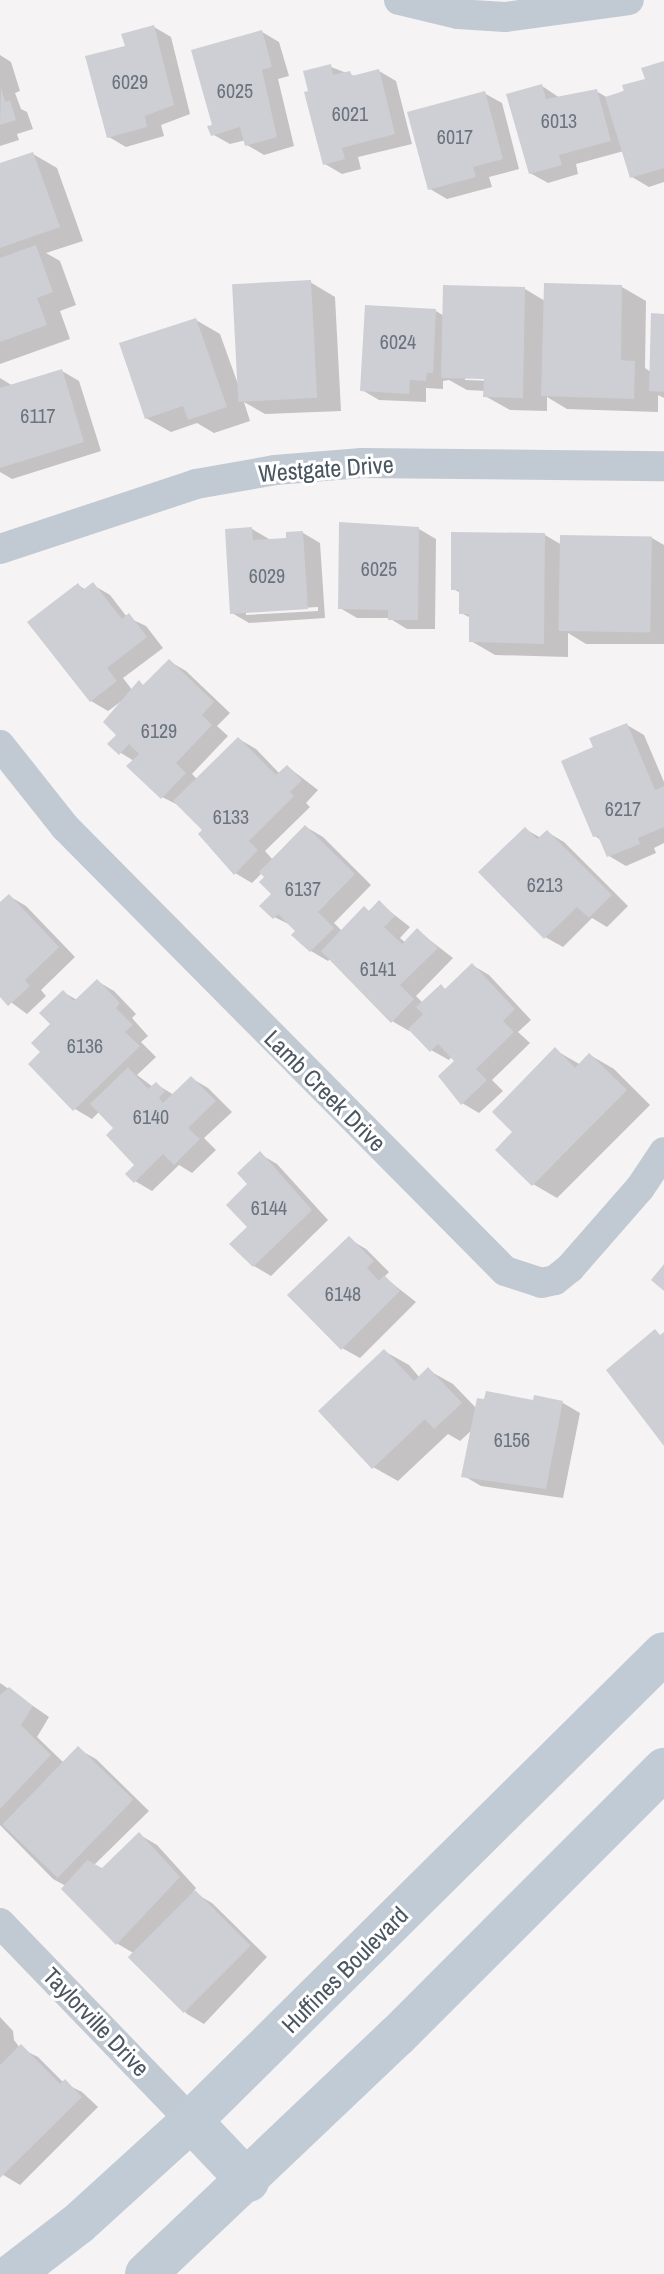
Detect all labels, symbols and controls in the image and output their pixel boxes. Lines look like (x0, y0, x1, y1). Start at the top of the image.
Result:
house number: 6029 (112, 69, 148, 93)
house number: 6025 (217, 78, 253, 102)
house number: 6021 (332, 101, 368, 125)
house number: 6013 (541, 108, 577, 132)
house number: 6017 (437, 124, 473, 148)
house number: 6024 (380, 329, 416, 353)
house number: 6117 (20, 403, 56, 427)
street label: Westgate Drive (258, 450, 394, 488)
house number: 6025 (361, 556, 397, 580)
house number: 6029 (249, 563, 285, 587)
house number: 6129 (141, 718, 177, 742)
house number: 6217 (605, 796, 641, 820)
house number: 6133 (213, 804, 249, 828)
house number: 6213 (527, 872, 563, 896)
house number: 6137 (285, 876, 321, 900)
house number: 6141 (360, 956, 396, 980)
street label: Lamb Creek Drive (258, 1024, 392, 1158)
house number: 6136 (67, 1033, 103, 1057)
house number: 6140 (133, 1104, 169, 1128)
house number: 6144 (251, 1195, 287, 1219)
house number: 6148 (325, 1281, 361, 1305)
house number: 6156 (494, 1427, 530, 1451)
street label: Huffines Boulevard (276, 1901, 414, 2039)
street label: Taylorville Drive (37, 1962, 155, 2082)

